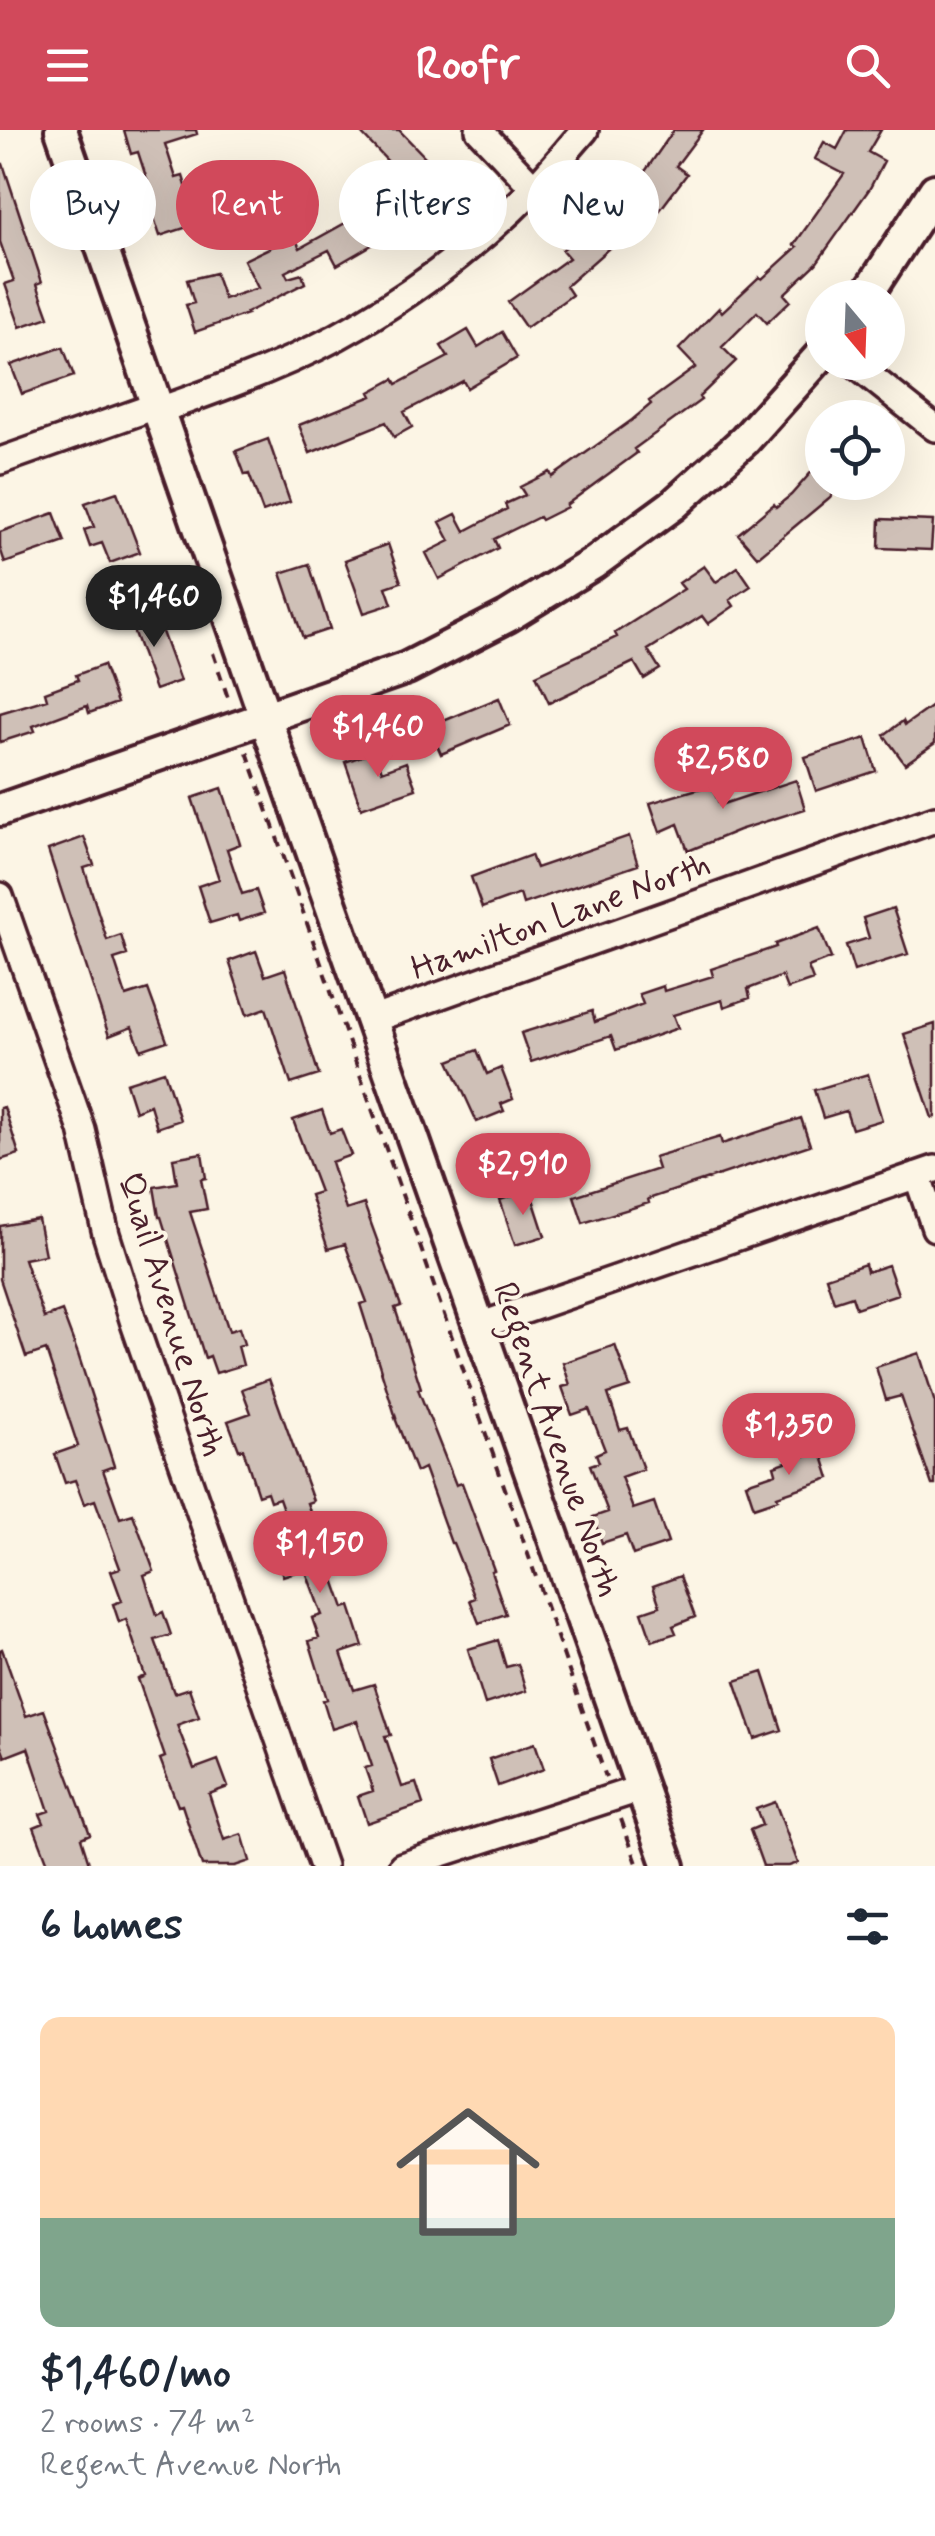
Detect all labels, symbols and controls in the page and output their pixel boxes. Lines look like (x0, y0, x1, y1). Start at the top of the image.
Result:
text: Roofr (416, 36, 519, 95)
icon: menu (40, 38, 95, 93)
icon: search (840, 38, 895, 93)
chip: Buy (30, 160, 156, 250)
chip: Rent (176, 160, 319, 250)
chip: Filters (339, 160, 507, 250)
chip: New (527, 160, 659, 250)
north arrow (805, 280, 905, 380)
map controls (805, 280, 905, 500)
button: locate (805, 400, 905, 500)
pin: $1,460 (73, 565, 235, 650)
text: $1,460 (108, 576, 200, 618)
pin: $1,460 (297, 695, 459, 780)
text: $1,460 (332, 706, 424, 748)
pin: $2,580 (642, 727, 804, 812)
text: $2,580 (676, 738, 770, 780)
street label: Hamilton Lane North (405, 841, 717, 992)
pin: $2,910 (442, 1133, 604, 1218)
text: $2,910 (478, 1144, 568, 1186)
street label: Quail Avenue North (106, 1167, 236, 1462)
street label: Regent Avenue North (477, 1276, 632, 1604)
pin: $1,350 (708, 1393, 870, 1478)
text: $1,350 (744, 1404, 834, 1446)
pin: $1,150 (239, 1511, 401, 1596)
text: $1,150 (275, 1522, 365, 1564)
text: 6 homes (40, 1899, 183, 1954)
icon: filters (840, 1899, 895, 1954)
icon: home (378, 2082, 558, 2262)
text: $1,460/mo (40, 2347, 231, 2402)
text: 2 rooms · 74 m² (40, 2402, 255, 2444)
text: Regent Avenue North (40, 2444, 342, 2486)

